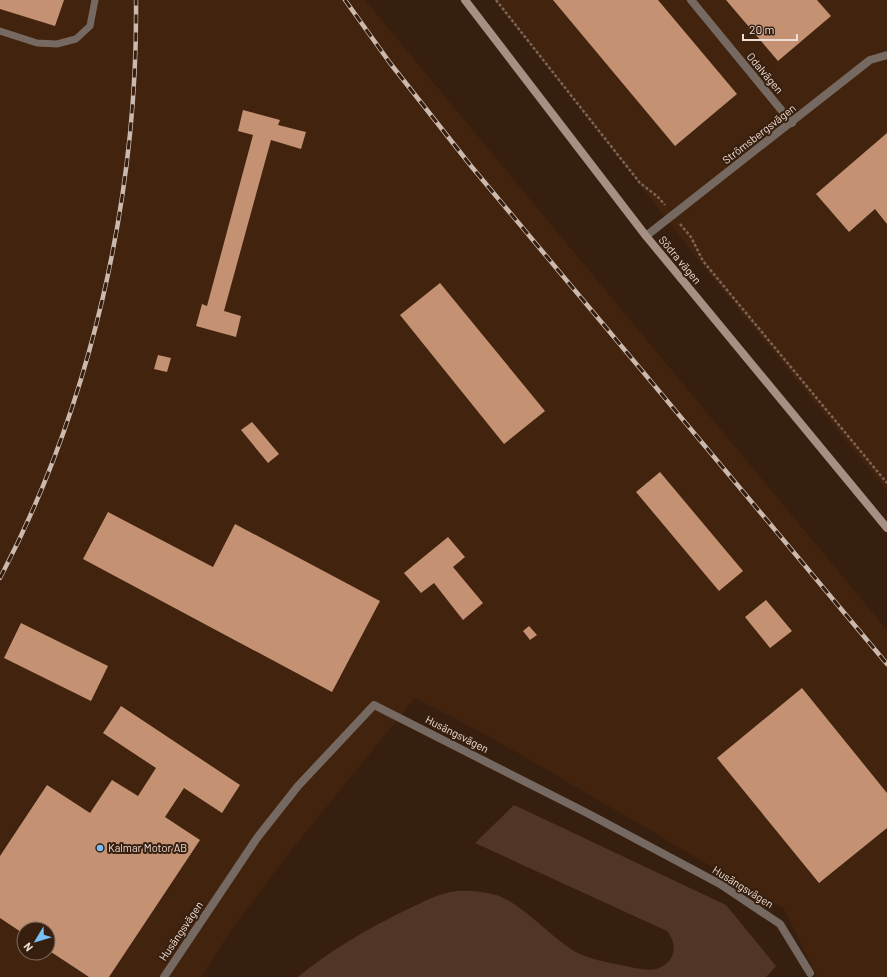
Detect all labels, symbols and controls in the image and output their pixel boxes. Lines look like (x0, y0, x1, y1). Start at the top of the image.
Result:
scale bar (743, 16, 797, 42)
text: 20 m (749, 22, 775, 36)
street label: Odalvägen (745, 50, 786, 96)
street label: Strömsbergsvägen (719, 101, 798, 166)
street label: Södra vägen (657, 233, 704, 286)
street label: Husängsvägen (424, 712, 491, 755)
place label: Kalmar Motor AB (108, 841, 187, 854)
marker: Kalmar Motor AB (95, 843, 105, 853)
street label: Husängsvägen (711, 863, 776, 910)
street label: Husängsvägen (156, 898, 205, 963)
north arrow (16, 921, 56, 961)
text: N (20, 941, 35, 954)

